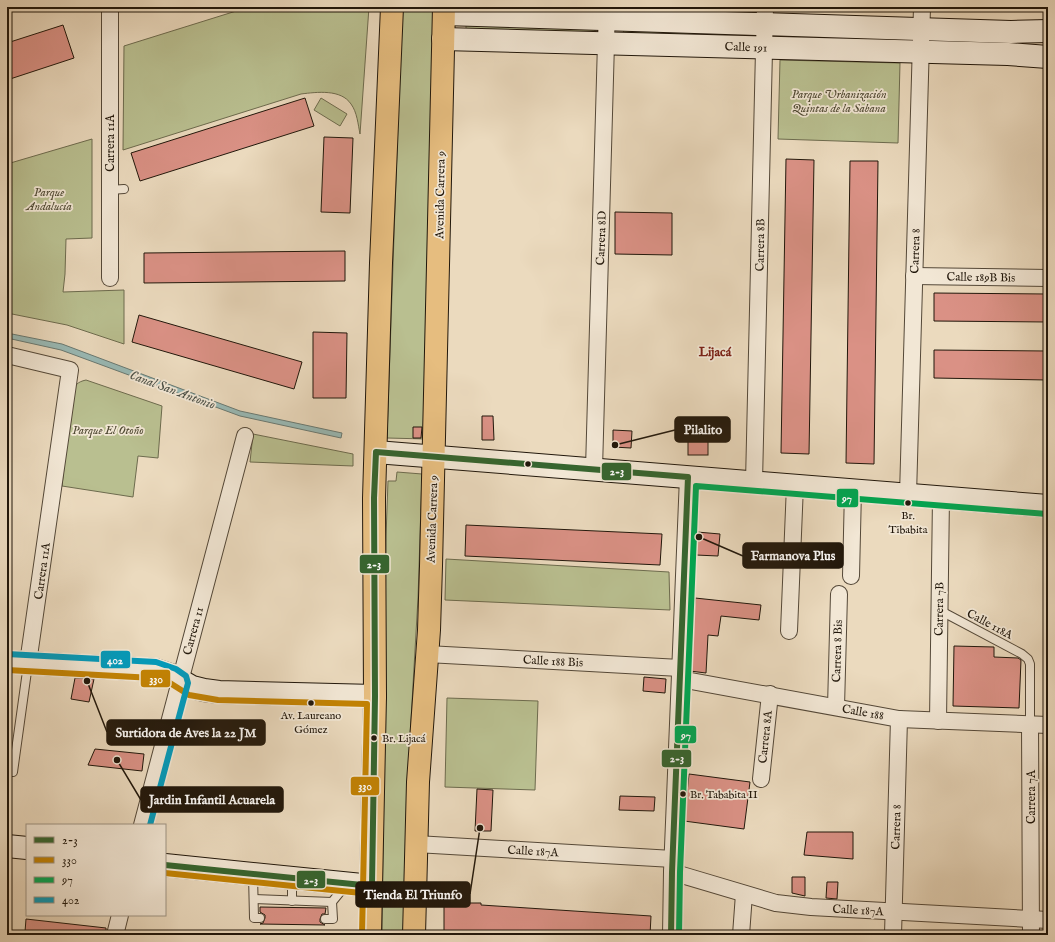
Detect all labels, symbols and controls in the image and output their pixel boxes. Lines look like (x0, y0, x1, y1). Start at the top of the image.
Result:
street label: Calle 191 (724, 39, 768, 56)
park label: Parque Urbanización Quintas de la Sabana (791, 87, 887, 116)
street label: Carrera 11A (103, 113, 118, 172)
street label: Avenida Carrera 9 (432, 151, 449, 240)
park label: Parque Andalucía (24, 185, 72, 214)
street label: Carrera 8D (593, 210, 610, 266)
street label: Carrera 8B (753, 218, 768, 272)
street label: Carrera 8 (907, 228, 924, 274)
street label: Calle 189B Bis (946, 269, 1015, 286)
district label: Lijacá (698, 344, 732, 361)
water label: Canal San Antonio (127, 367, 218, 414)
callout: Pilalito (675, 417, 730, 442)
text: Pilalito (684, 422, 722, 439)
park label: Parque El Otoño (72, 423, 144, 438)
unlabelled marker (523, 459, 533, 469)
line badge: 2-3 (601, 462, 632, 481)
text: 2-3 (610, 465, 624, 479)
street label: Avenida Carrera 9 (423, 475, 442, 564)
line badge: 97 (836, 488, 859, 508)
text: 97 (841, 492, 852, 506)
marker: Br. Tibabita (903, 498, 913, 508)
place label: Br. Tibabita (889, 509, 928, 537)
street label: Carrera 11A (31, 541, 54, 601)
callout: Farmanova Plus (743, 543, 843, 568)
text: Farmanova Plus (751, 548, 836, 565)
line badge: 2-3 (359, 554, 390, 574)
text: 2-3 (367, 558, 381, 572)
street label: Carrera 7B (932, 582, 947, 636)
street label: Carrera 11 (180, 605, 207, 657)
street label: Calle 118A (964, 606, 1016, 643)
street label: Carrera 8 Bis (829, 619, 846, 683)
line badge: 402 (100, 650, 131, 669)
street label: Calle 188 Bis (522, 652, 583, 671)
text: 402 (106, 654, 124, 668)
line badge: 330 (140, 669, 171, 688)
text: 330 (149, 673, 163, 687)
marker: Av. Laureano Gómez (306, 698, 316, 708)
street label: Calle 188 (841, 701, 885, 724)
place label: Av. Laureano Gómez (280, 709, 341, 737)
street label: Carrera 8A (755, 709, 776, 764)
callout: Surtidora de Aves la 22 JM (107, 720, 265, 745)
text: Surtidora de Aves la 22 JM (115, 725, 257, 742)
line badge: 97 (674, 725, 697, 744)
text: 97 (680, 729, 691, 743)
place label: Br. Lijacá (382, 732, 426, 746)
marker: Br. Lijacá (369, 733, 379, 743)
line badge: 2-3 (661, 749, 692, 768)
text: 2-3 (670, 752, 684, 766)
street label: Carrera 7A (1024, 769, 1039, 824)
line badge: 330 (350, 776, 380, 796)
text: 330 (358, 780, 372, 794)
callout: Jardin Infantil Acuarela (141, 787, 283, 812)
place label: Br. Tababita II (690, 788, 758, 802)
marker: Br. Tababita II (678, 789, 688, 799)
text: Jardin Infantil Acuarela (147, 792, 276, 809)
street label: Carrera 8 (888, 804, 905, 850)
legend (26, 824, 166, 916)
text: 2-3 (62, 833, 78, 848)
street label: Calle 187A (507, 843, 560, 860)
text: 330 (62, 853, 77, 868)
line badge: 2-3 (296, 870, 326, 889)
text: 97 (61, 873, 73, 888)
text: 2-3 (304, 874, 318, 888)
callout: Tienda El Triunfo (356, 882, 470, 907)
text: Tienda El Triunfo (363, 887, 462, 904)
text: 402 (62, 893, 80, 908)
street label: Calle 187A (832, 902, 885, 919)

